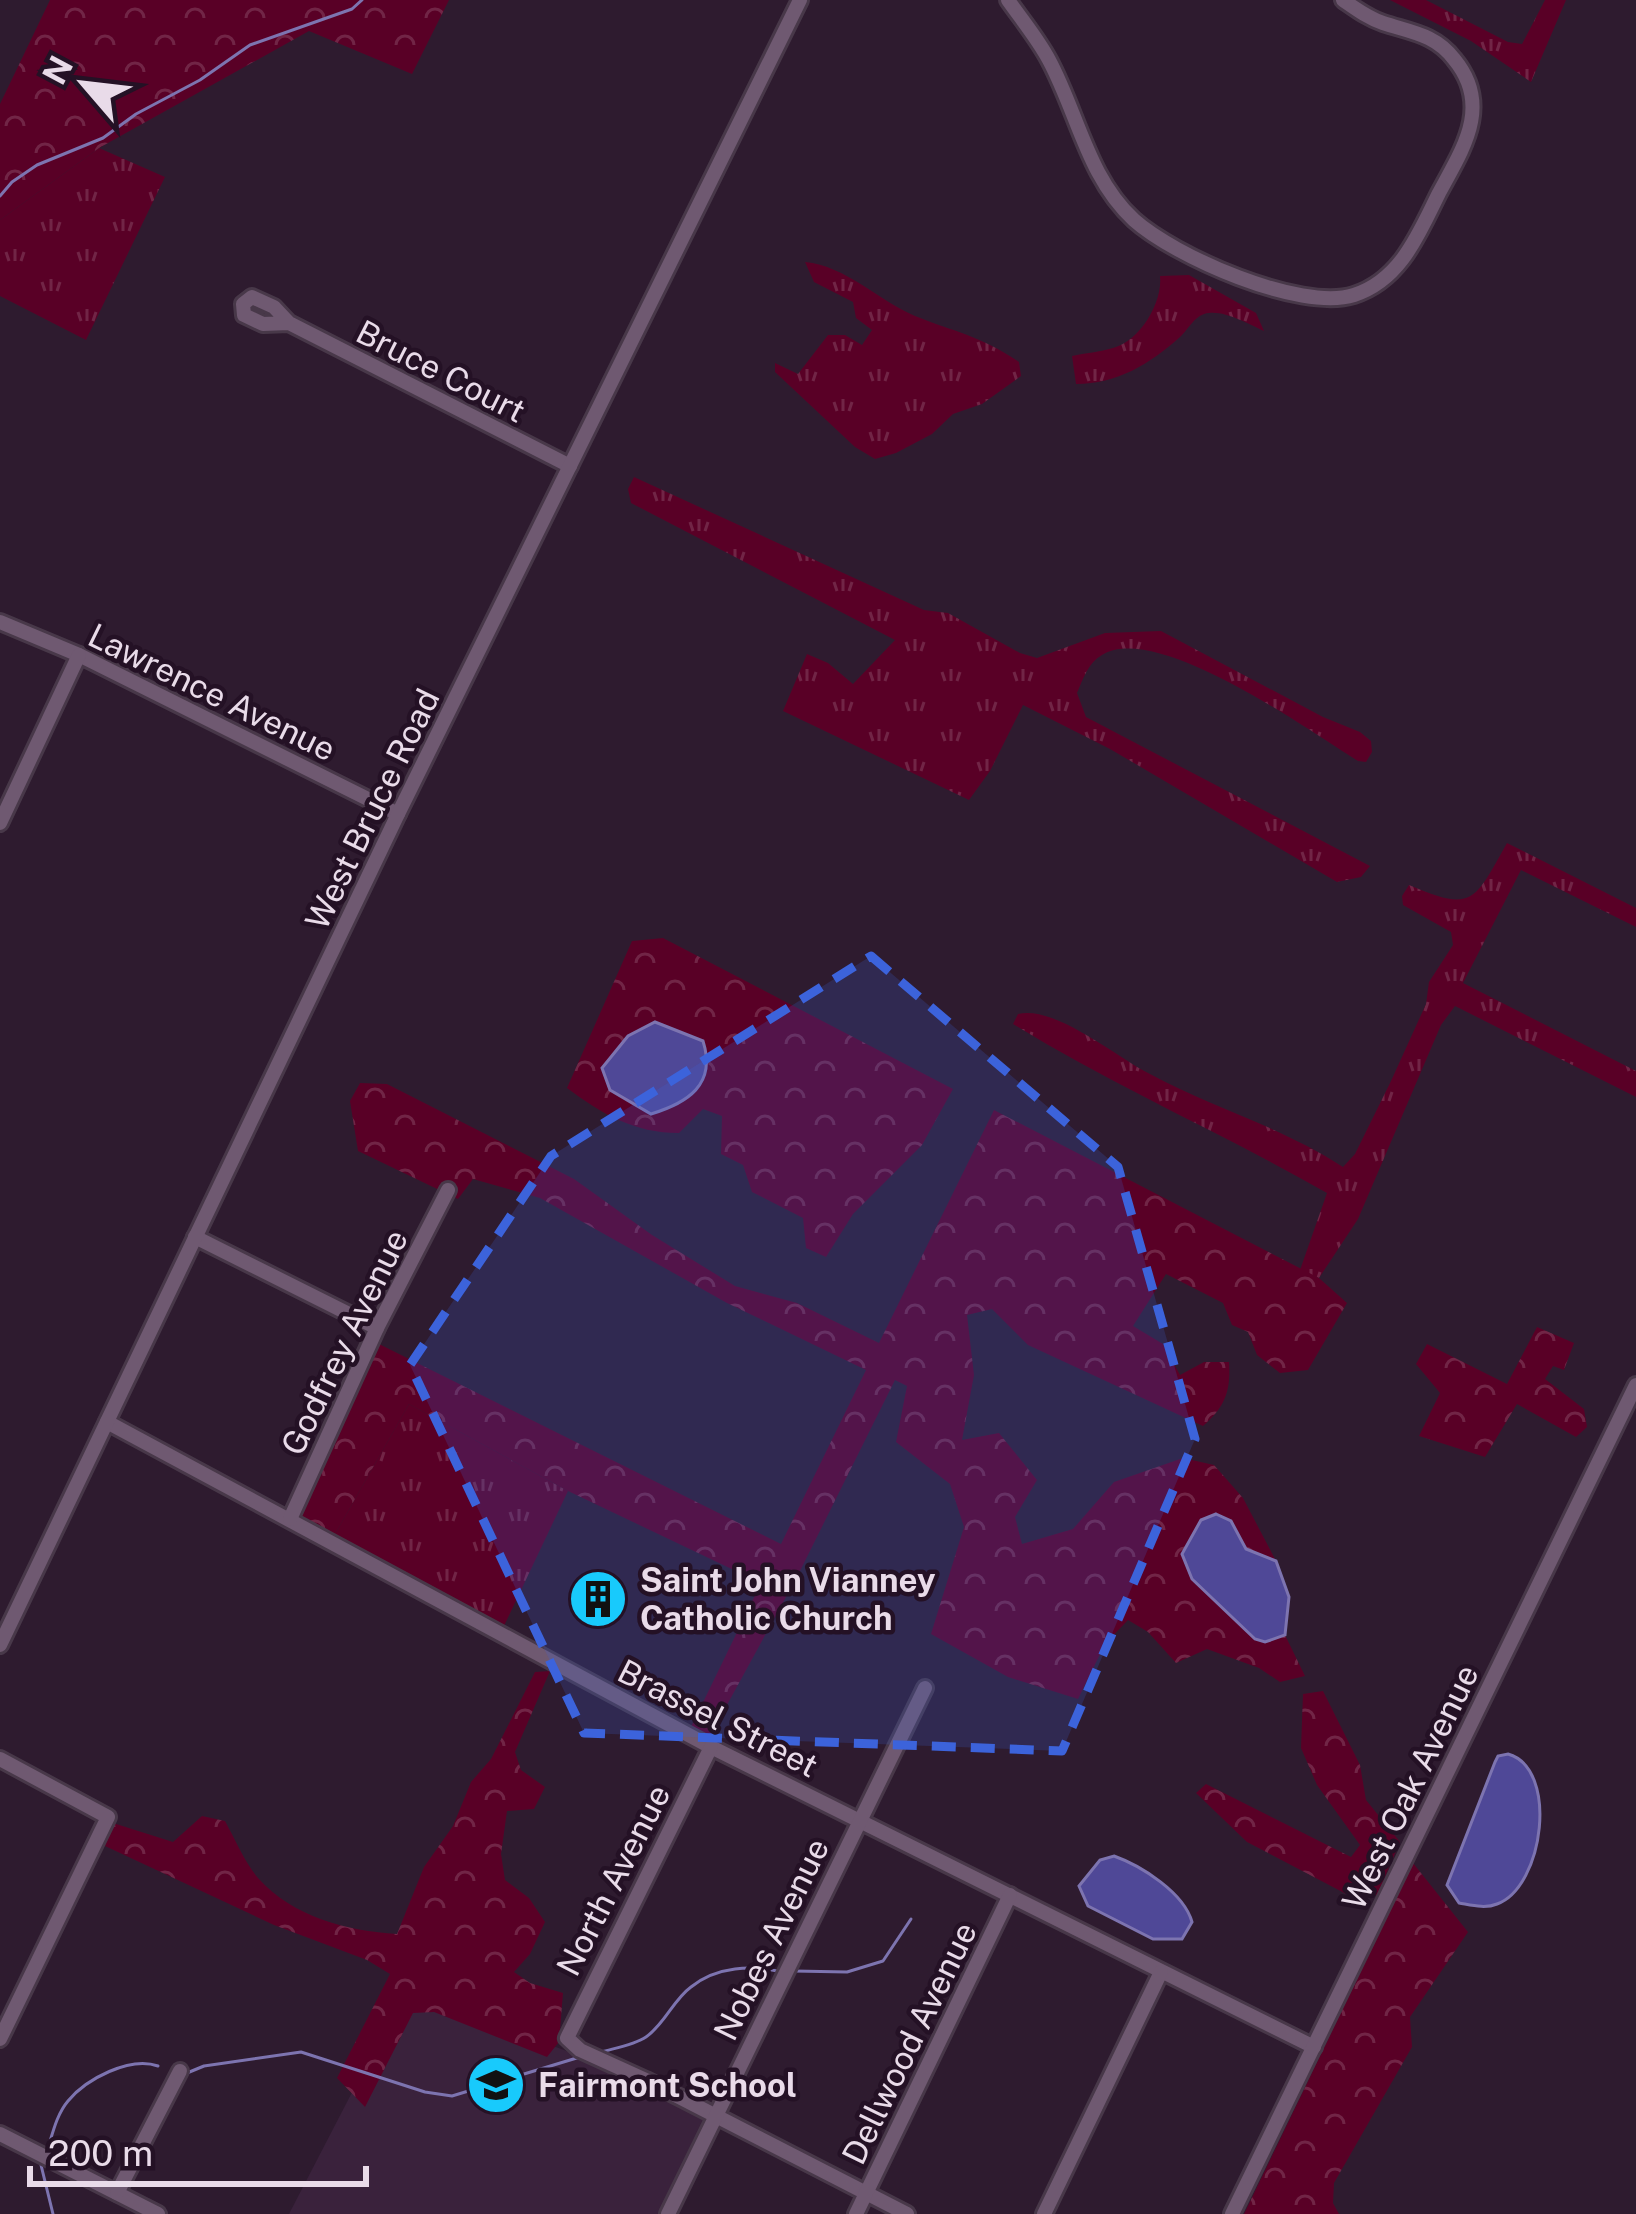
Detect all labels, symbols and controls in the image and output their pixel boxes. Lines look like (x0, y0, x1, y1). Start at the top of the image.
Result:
north arrow (24, 24, 144, 144)
text: N (35, 50, 80, 90)
street label: Bruce Court (350, 312, 532, 430)
street label: Lawrence Avenue (82, 616, 342, 768)
street label: West Bruce Road (297, 683, 447, 935)
street label: Godfrey Avenue (273, 1223, 415, 1461)
place label: Saint John Vianney Catholic Church (640, 1561, 936, 1637)
building icon: Saint John Vianney Catholic Church (567, 1568, 629, 1630)
street label: Brassel Street (612, 1651, 824, 1785)
street label: West Oak Avenue (1334, 1658, 1486, 1916)
street label: North Avenue (549, 1778, 677, 1982)
street label: Nobes Avenue (706, 1832, 836, 2046)
street label: Dellwood Avenue (834, 1916, 984, 2170)
school or university icon: Fairmont School (465, 2054, 527, 2116)
place label: Fairmont School (538, 2066, 797, 2104)
scale bar (30, 2112, 366, 2186)
text: 200 m (48, 2132, 153, 2174)

